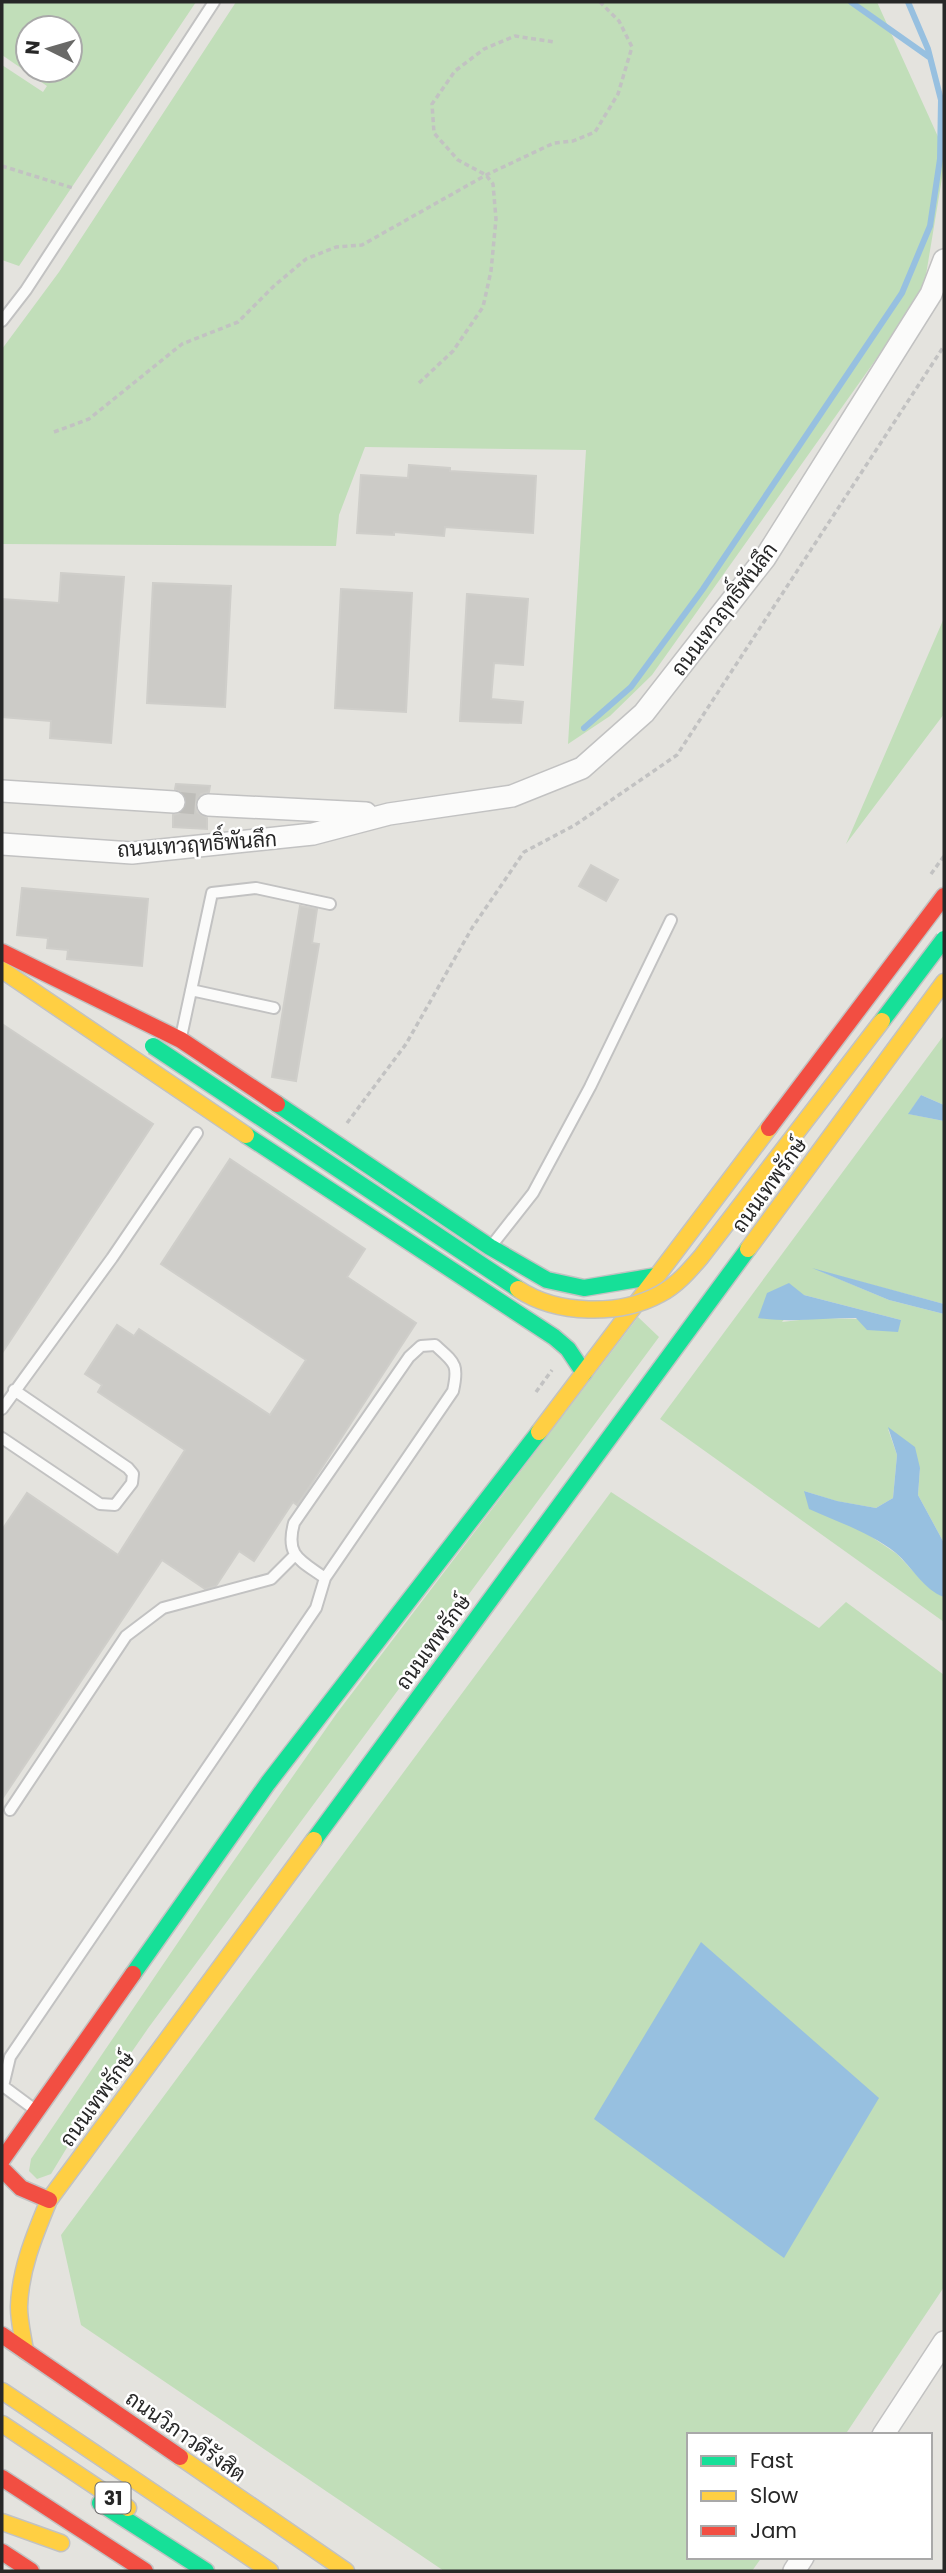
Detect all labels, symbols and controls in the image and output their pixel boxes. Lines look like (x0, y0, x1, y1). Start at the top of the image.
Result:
north arrow (14, 14, 84, 84)
text: N (18, 39, 47, 56)
street label: ถนนเทวฤทธิ์พันลึก (660, 533, 784, 682)
street label: ถนนเทวฤทธิ์พันลึก (116, 819, 278, 864)
street label: ถนนเทพรักษ์ (725, 1131, 814, 1238)
street label: ถนนเทพรักษ์ (389, 1588, 478, 1695)
street label: ถนนเทพรักษ์ (53, 2045, 142, 2152)
street label: ถนนวิภาวดีรังสิต (120, 2384, 252, 2488)
legend (687, 2433, 932, 2559)
text: Fast (750, 2446, 793, 2475)
text: Slow (750, 2481, 798, 2510)
road number: 31 (96, 2482, 130, 2514)
text: Jam (750, 2516, 797, 2545)

